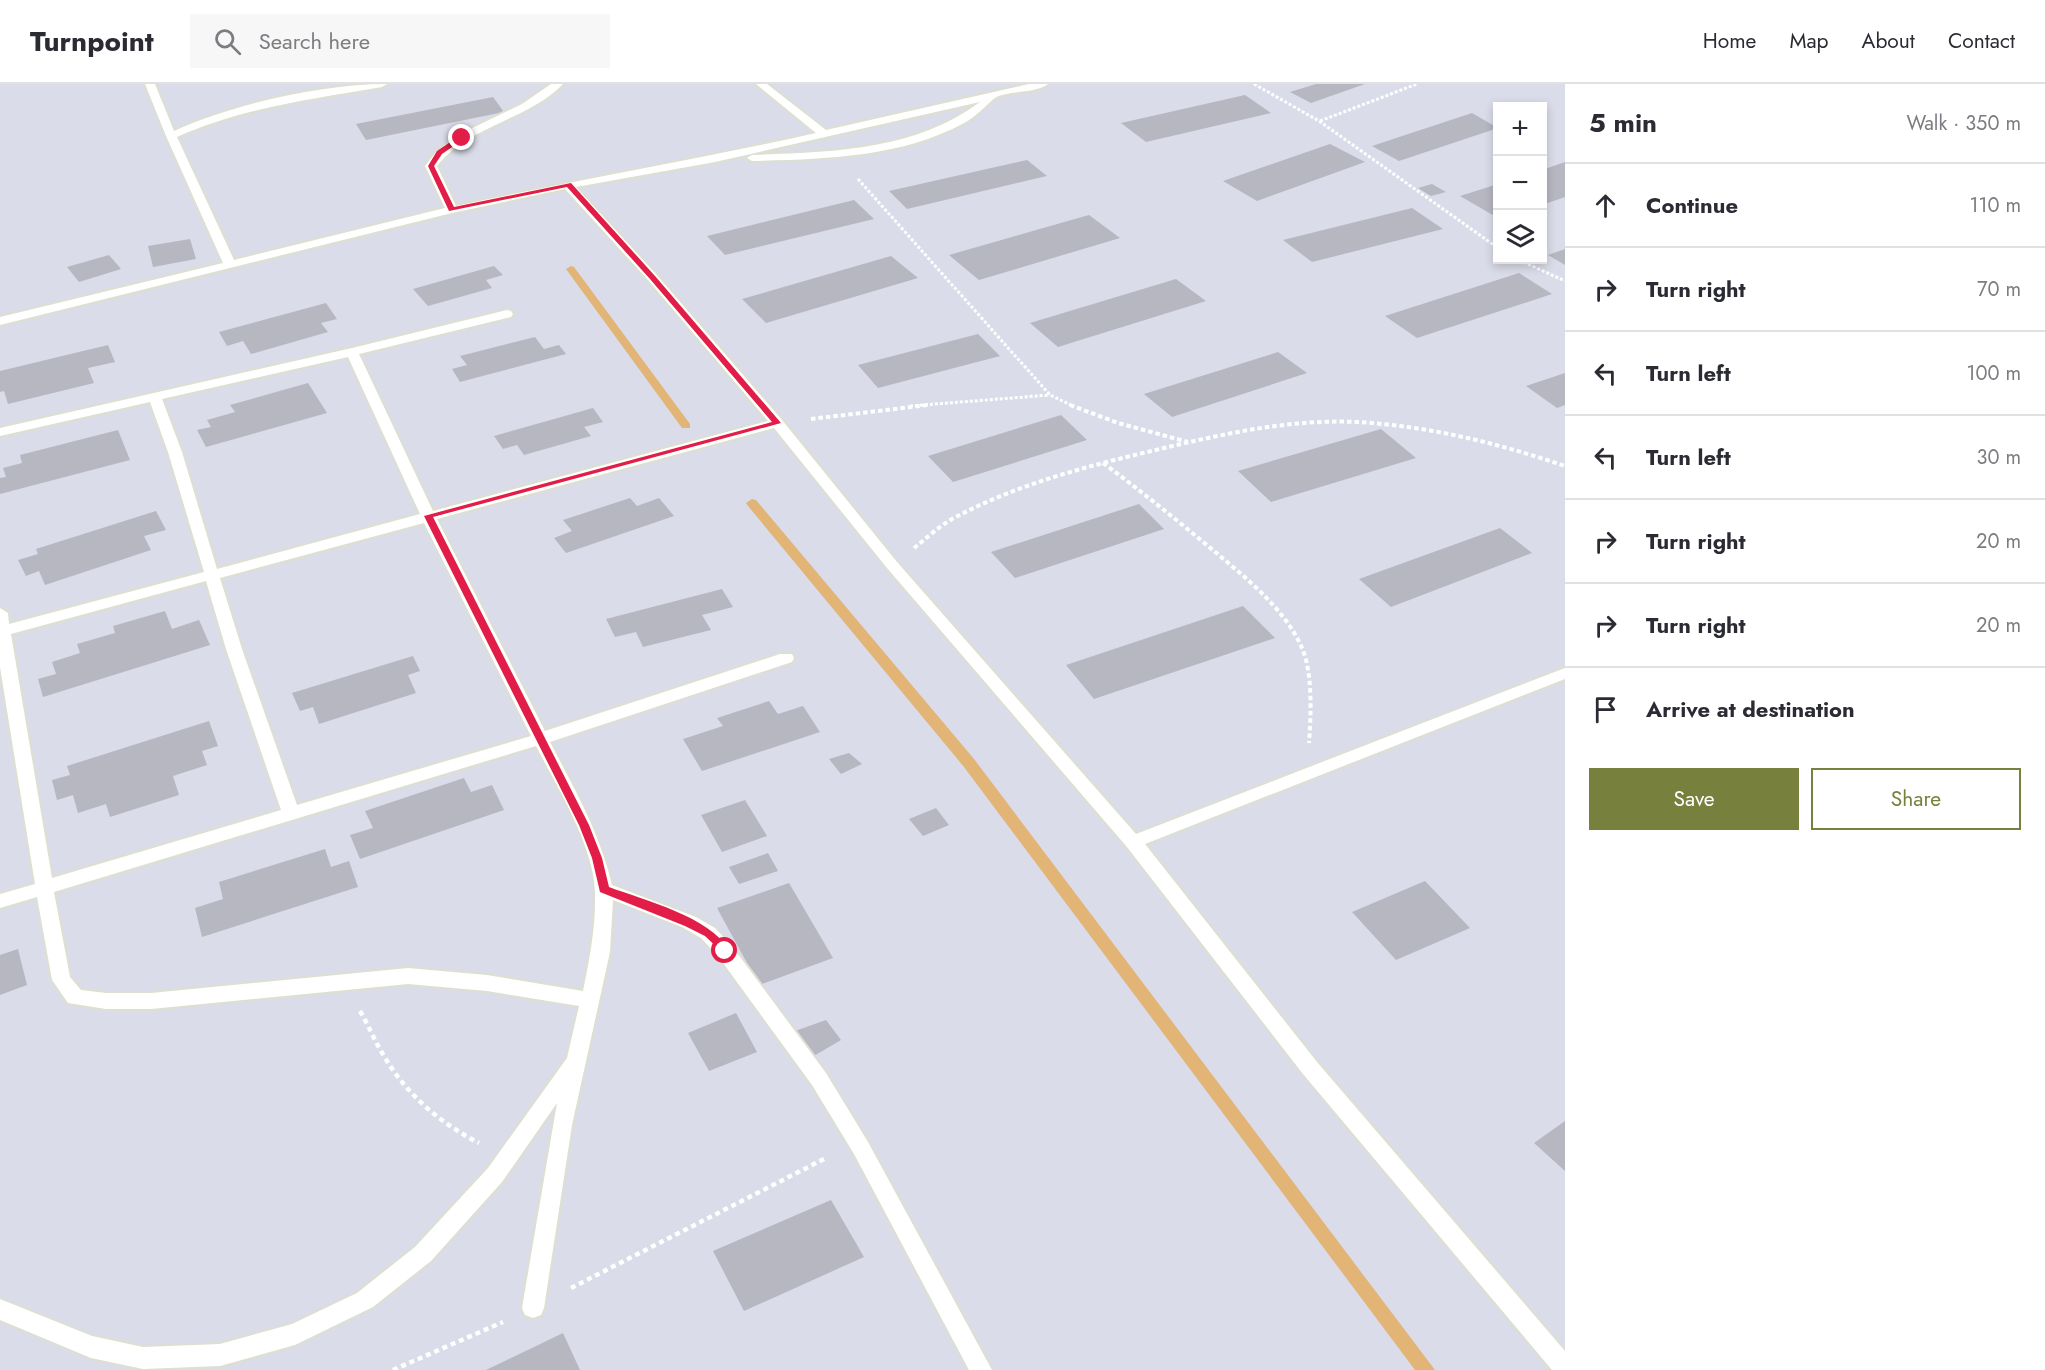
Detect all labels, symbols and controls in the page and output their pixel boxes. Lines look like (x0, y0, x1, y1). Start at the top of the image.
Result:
search box (190, 14, 610, 68)
text: Turnpoint (30, 21, 154, 62)
icon: search (211, 25, 244, 58)
text: Search here (259, 25, 370, 57)
text: Home (1703, 26, 1756, 56)
text: Map (1789, 26, 1829, 56)
text: About (1862, 26, 1915, 56)
text: Contact (1948, 26, 2015, 56)
map controls (1493, 102, 1547, 264)
button: + (1493, 102, 1547, 156)
text: 5 min (1589, 104, 1657, 142)
text: Walk · 350 m (1906, 109, 2021, 138)
route end (448, 124, 474, 150)
button: − (1493, 156, 1547, 210)
icon: ahead (1589, 189, 1622, 222)
text: Continue (1646, 189, 1738, 221)
text: 110 m (1969, 191, 2021, 220)
button: layers (1493, 210, 1547, 264)
icon: right (1589, 273, 1622, 306)
text: Turn right (1646, 273, 1746, 305)
text: 70 m (1977, 275, 2021, 304)
icon: left (1589, 357, 1622, 390)
text: Turn left (1646, 357, 1731, 389)
text: 100 m (1966, 359, 2021, 388)
icon: left (1589, 441, 1622, 474)
text: Turn left (1646, 441, 1731, 473)
text: 30 m (1976, 443, 2021, 472)
icon: right (1589, 525, 1622, 558)
text: Turn right (1646, 525, 1746, 557)
text: 20 m (1976, 527, 2021, 556)
icon: right (1589, 609, 1622, 642)
text: Turn right (1646, 609, 1746, 641)
text: 20 m (1976, 611, 2021, 640)
icon: arrive (1589, 693, 1622, 726)
text: Arrive at destination (1646, 693, 1855, 725)
button: Save (1589, 768, 1799, 830)
button: Share (1811, 768, 2021, 830)
route start (711, 937, 737, 963)

